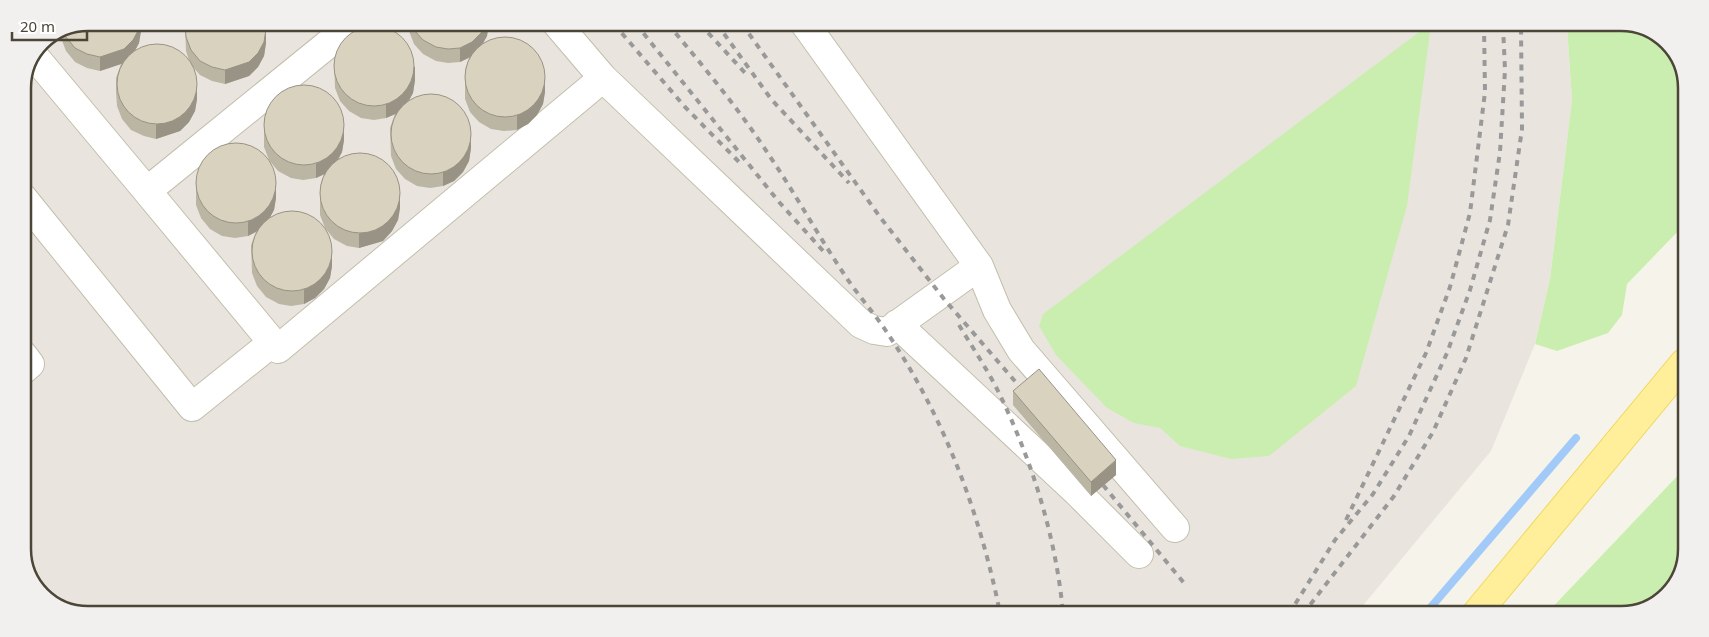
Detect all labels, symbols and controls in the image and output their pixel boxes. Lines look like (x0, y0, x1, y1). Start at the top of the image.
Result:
scale bar (12, 10, 88, 42)
text: 20 m (20, 16, 55, 36)

